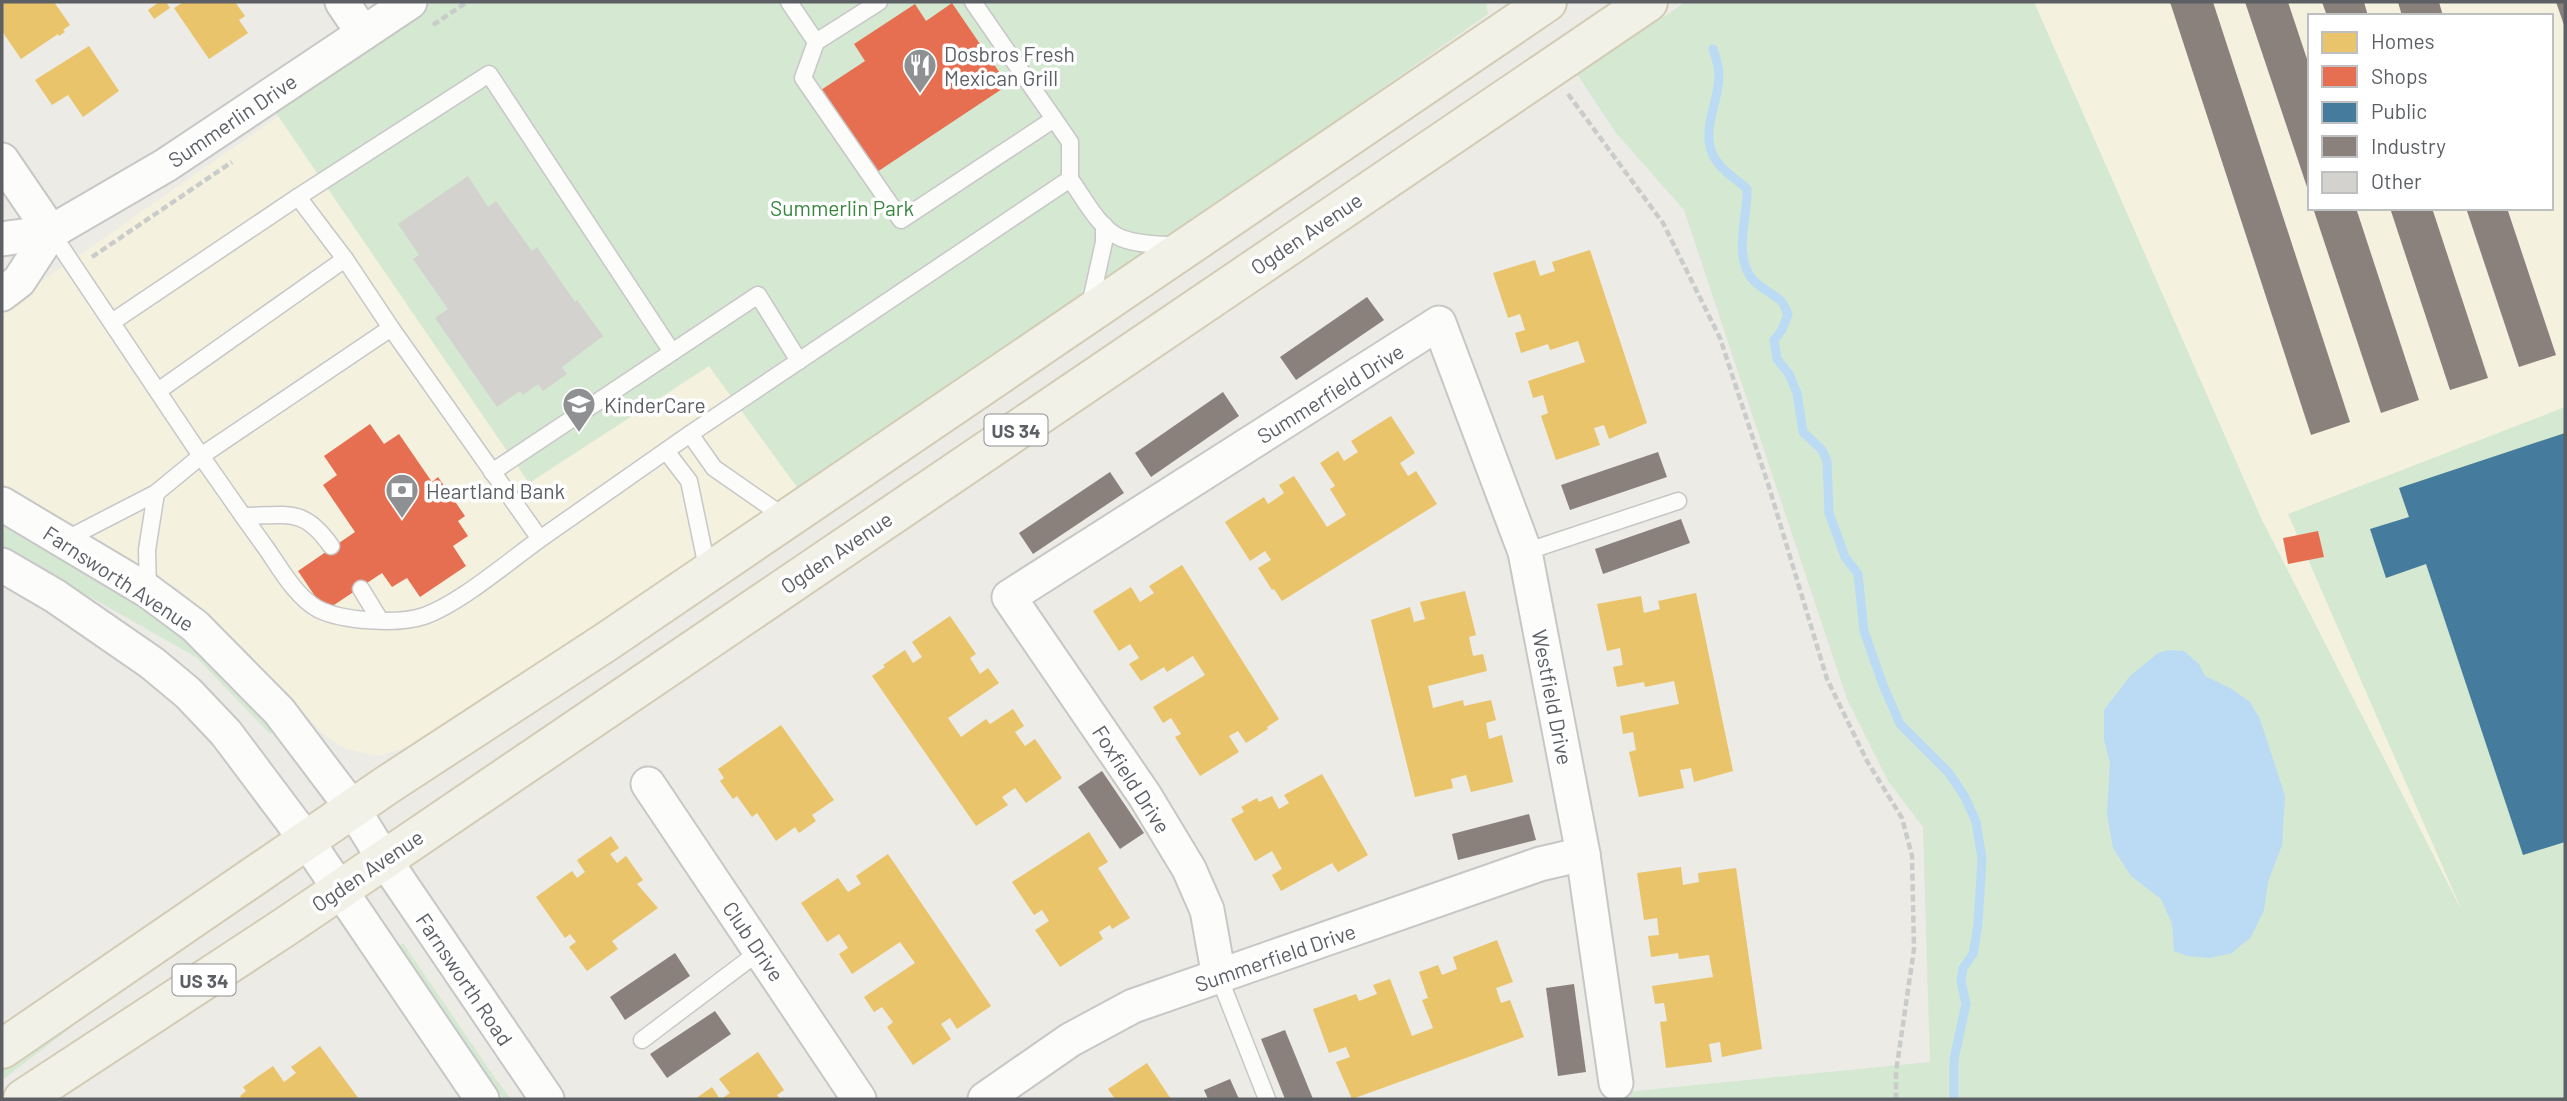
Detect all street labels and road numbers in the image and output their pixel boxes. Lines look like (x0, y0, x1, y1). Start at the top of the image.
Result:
street label: Summerlin Drive (163, 68, 301, 172)
street label: Ogden Avenue (1246, 187, 1366, 279)
street label: Summerfield Drive (1252, 338, 1408, 448)
road number: US 34 (984, 414, 1048, 446)
street label: Ogden Avenue (776, 506, 896, 598)
street label: Farnsworth Avenue (39, 520, 199, 636)
street label: Westfield Drive (1528, 627, 1578, 767)
street label: Foxfield Drive (1088, 720, 1176, 838)
street label: Ogden Avenue (307, 824, 427, 916)
street label: Club Drive (718, 896, 790, 986)
street label: Farnsworth Road (412, 908, 518, 1050)
street label: Summerfield Drive (1191, 918, 1359, 996)
road number: US 34 (172, 964, 235, 996)

